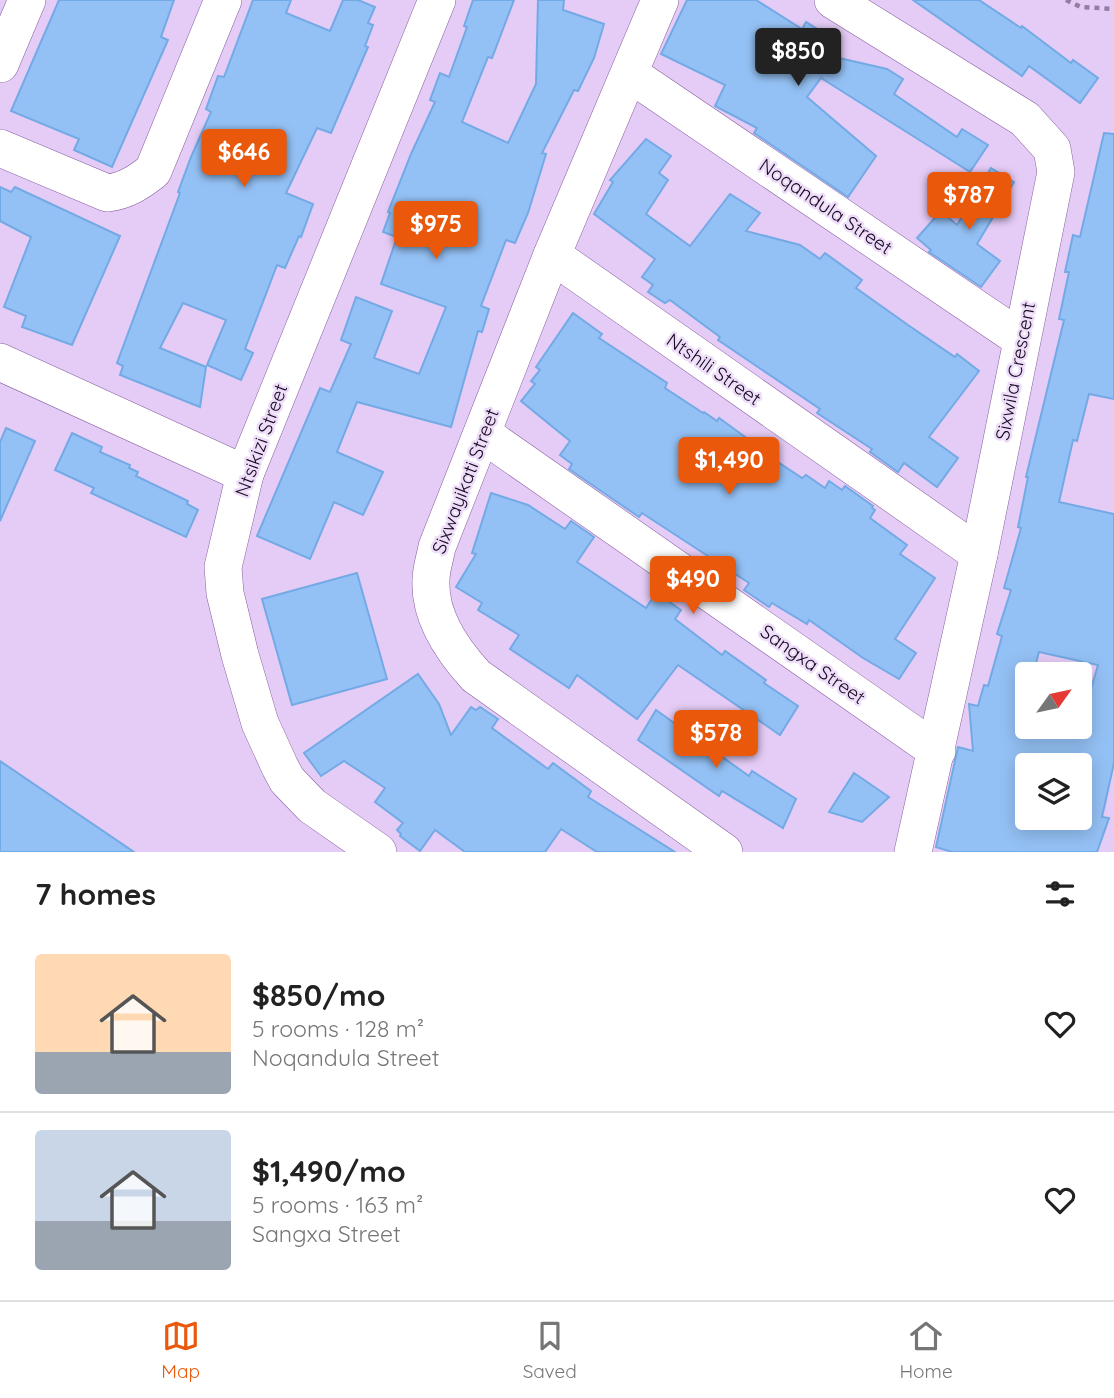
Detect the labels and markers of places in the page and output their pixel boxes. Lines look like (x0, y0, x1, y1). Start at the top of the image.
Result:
pin: $850 (757, 28, 839, 88)
pin: $646 (203, 130, 285, 189)
pin: $787 (928, 173, 1010, 232)
pin: $975 (395, 202, 477, 261)
pin: $1,490 (672, 438, 786, 497)
pin: $490 (652, 556, 734, 616)
pin: $578 (675, 710, 757, 770)

